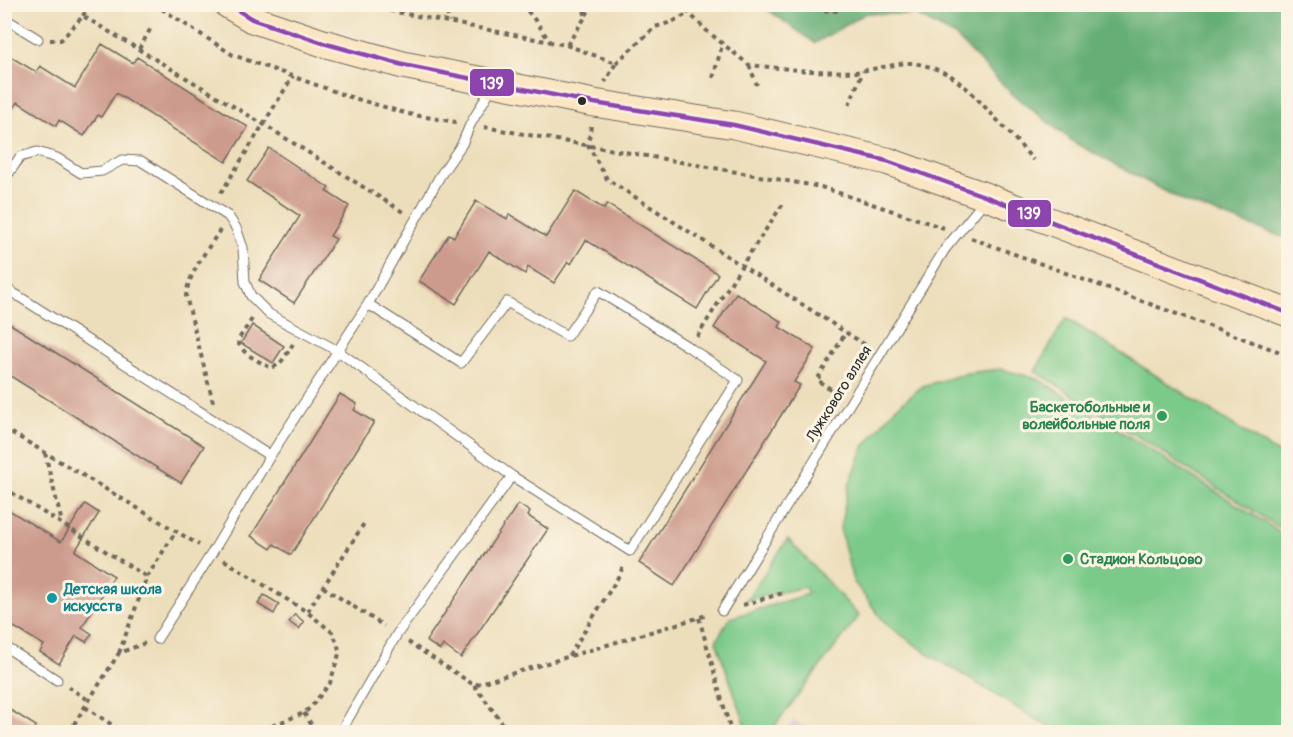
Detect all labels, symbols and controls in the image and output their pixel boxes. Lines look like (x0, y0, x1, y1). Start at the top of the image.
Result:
line badge: 139 (469, 68, 515, 97)
text: 139 (480, 74, 504, 94)
unlabelled marker (576, 95, 588, 107)
line badge: 139 (1007, 199, 1052, 228)
text: 139 (1017, 204, 1041, 224)
street label: Лужкового аллея (801, 342, 876, 446)
place label: Баскетобольные и волейбольные поля (1022, 398, 1150, 434)
marker: Баскетобольные и волейбольные поля (1155, 409, 1169, 423)
place label: Стадион Кольцово (1080, 550, 1203, 569)
marker: Стадион Кольцово (1061, 552, 1075, 566)
place label: Детская школа искусств (63, 580, 162, 616)
marker: Детская школа искусств (45, 591, 59, 605)

